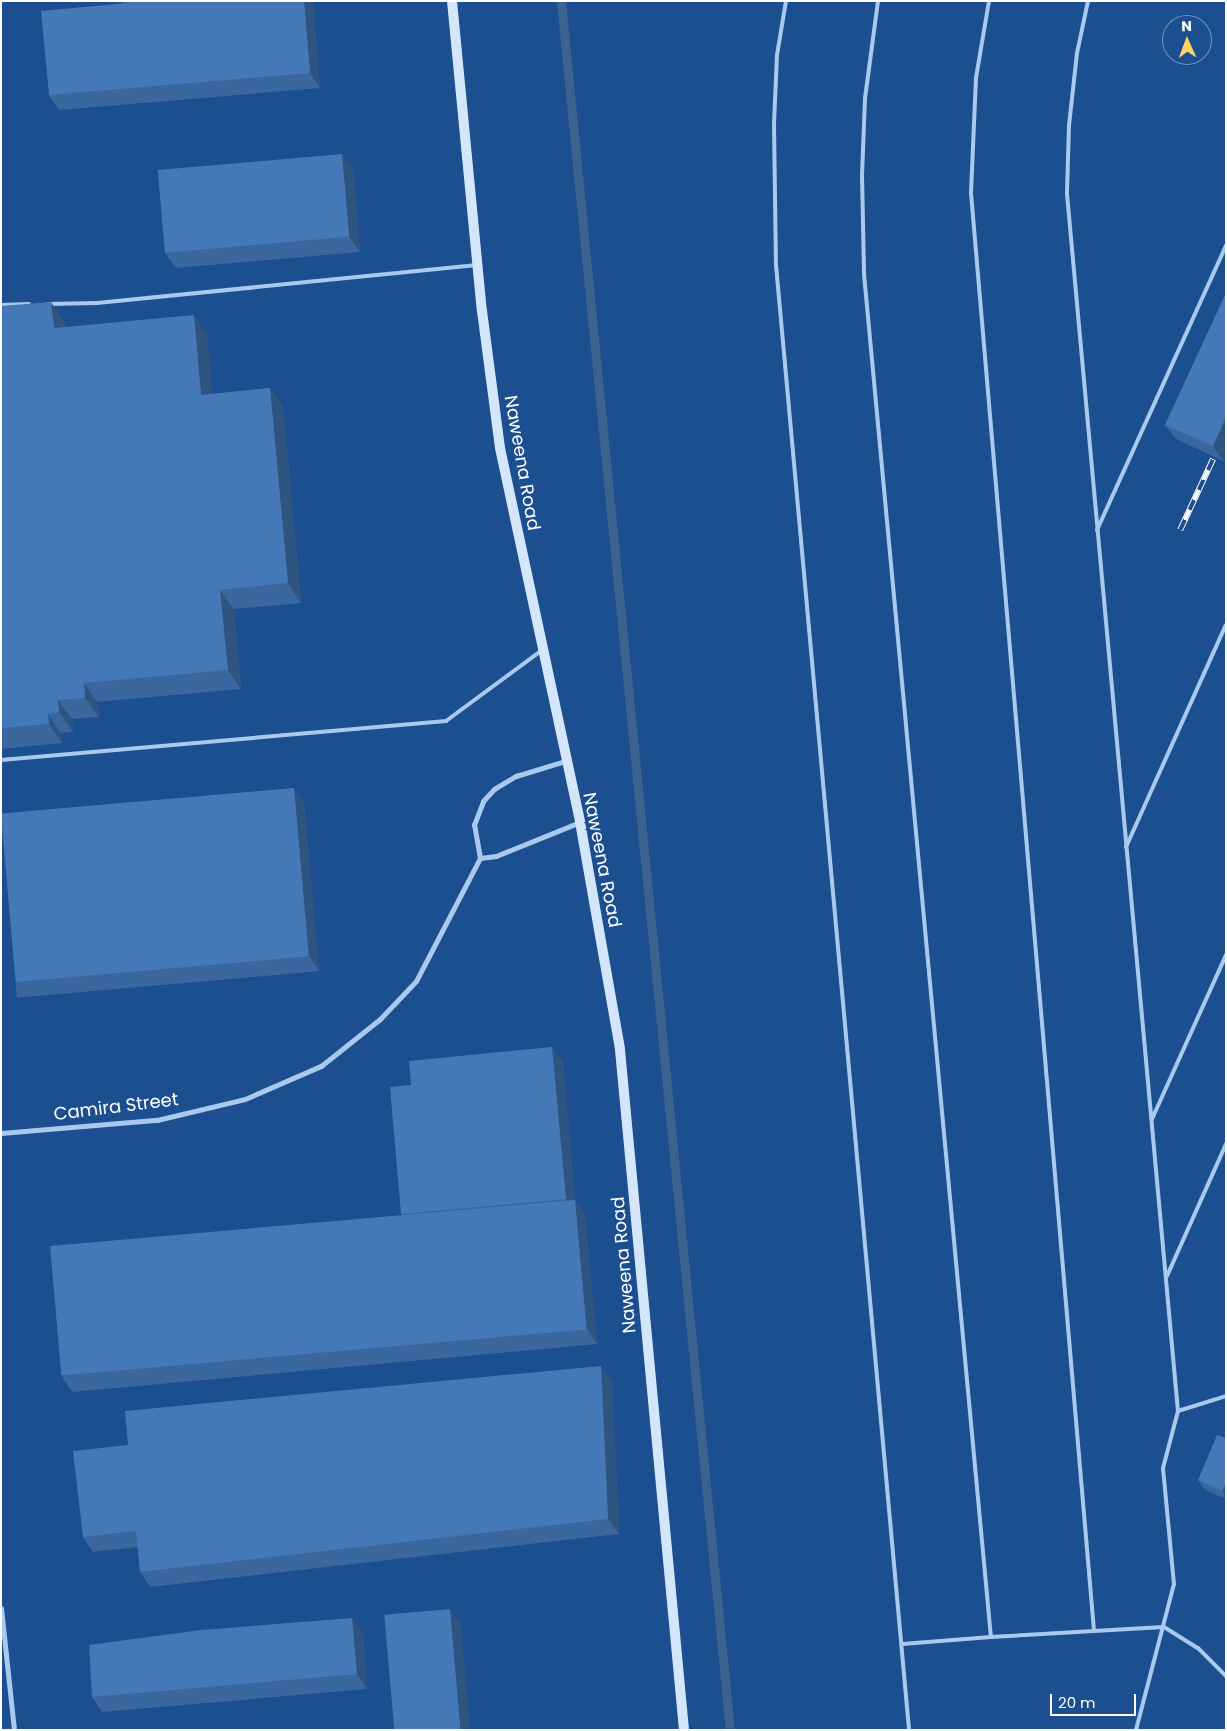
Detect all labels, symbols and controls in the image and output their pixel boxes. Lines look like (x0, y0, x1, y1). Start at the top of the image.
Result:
north arrow (1162, 15, 1212, 65)
text: N (1181, 16, 1192, 36)
street label: Naweena Road (499, 394, 545, 532)
street label: Naweena Road (578, 791, 626, 929)
street label: Camira Street (52, 1089, 180, 1125)
street label: Naweena Road (607, 1196, 641, 1334)
scale bar (1052, 1684, 1138, 1716)
text: 20 m (1058, 1692, 1096, 1713)

